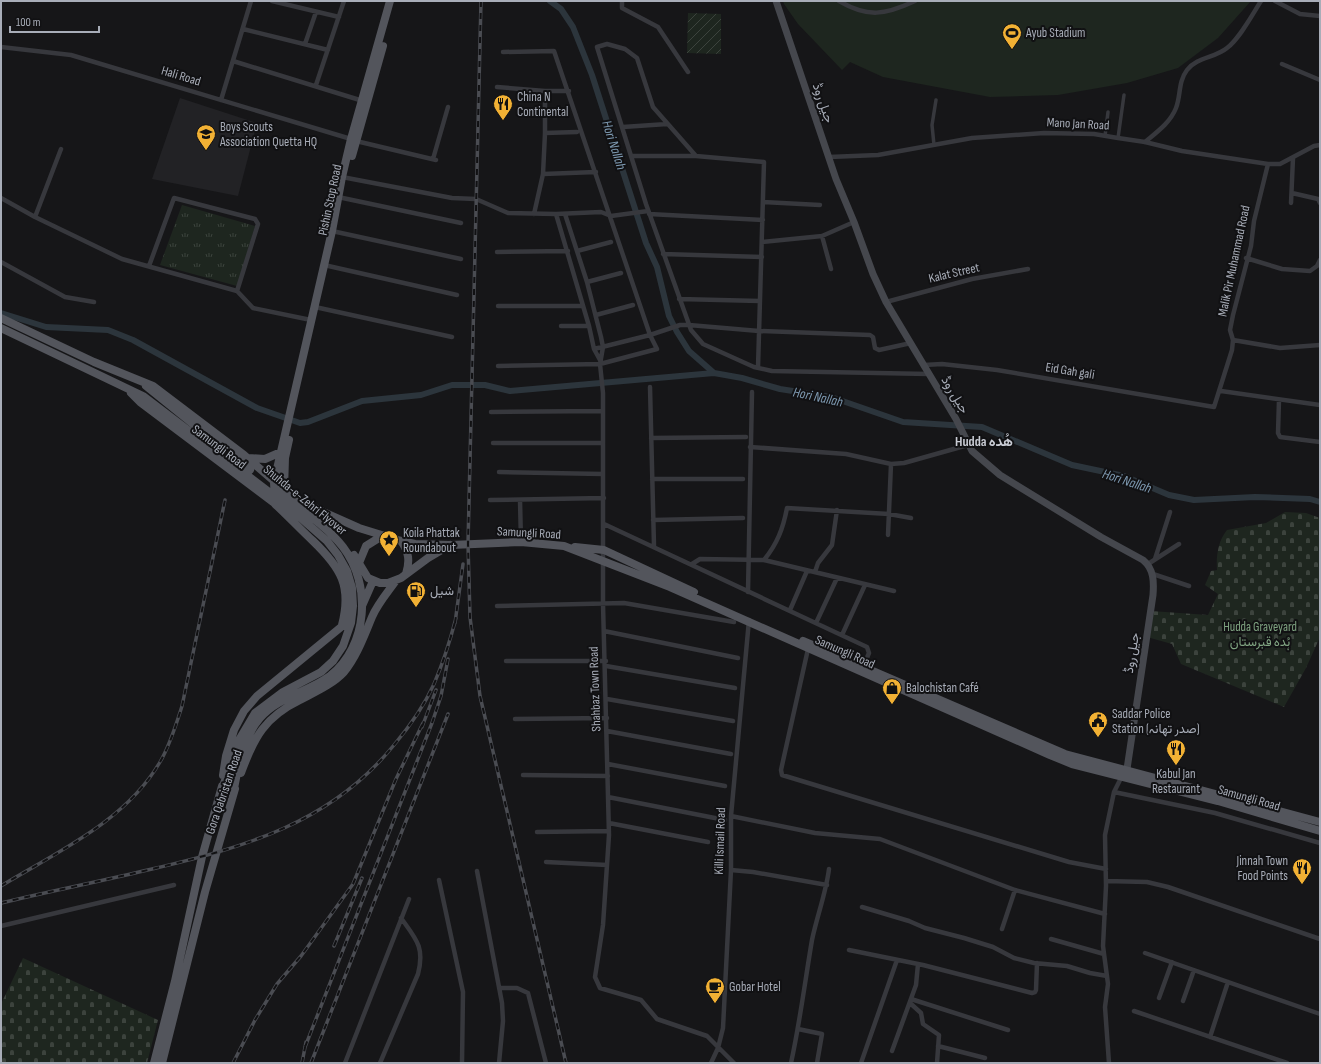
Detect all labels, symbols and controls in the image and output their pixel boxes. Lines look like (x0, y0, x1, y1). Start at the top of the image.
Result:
scale bar (10, 8, 99, 34)
text: 100 m (16, 15, 41, 30)
sports icon: Ayub Stadium (1001, 22, 1023, 50)
place label: Ayub Stadium (1025, 25, 1085, 41)
street label: Hali Road (159, 62, 203, 90)
street label: جیل روڈ (809, 81, 837, 125)
place label: China N Continental (517, 89, 568, 120)
restaurant icon: China N Continental (492, 93, 514, 121)
street label: Mano Jan Road (1046, 114, 1110, 134)
water label: Hori Nallah (598, 118, 630, 172)
place label: Boys Scouts Association Quetta HQ (219, 119, 317, 150)
school or university icon: Boys Scouts Association Quetta HQ (195, 123, 217, 151)
street label: Pishin Stop Road (315, 163, 345, 237)
street label: Malik Pir Muhammad Road (1214, 204, 1254, 318)
street label: Kalat Street (927, 259, 981, 287)
street label: Eid Gah gali (1044, 359, 1096, 383)
street label: جیل روڈ (938, 373, 973, 417)
water label: Hori Nallah (791, 383, 845, 411)
street label: Samungli Road (189, 421, 249, 473)
district label: Hudda ھُدہ (955, 433, 1013, 450)
street label: Shuhda-e-Zehri Flyover (260, 461, 350, 539)
water label: Hori Nallah (1100, 465, 1154, 497)
street label: Samungli Road (497, 523, 561, 543)
place label: Koila Phattak Roundabout (403, 525, 460, 556)
place icon: Koila Phattak Roundabout (378, 529, 400, 557)
fuel station icon: شیل (405, 580, 427, 608)
place label: شیل (430, 583, 454, 599)
park label: Hudda Graveyard ہُدہ قبرستان (1223, 619, 1297, 651)
street label: جیل روڈ (1121, 631, 1143, 674)
street label: Samungli Road (813, 632, 877, 672)
street label: Shahbaz Town Road (586, 646, 604, 732)
shop icon: Balochistan Café (881, 677, 903, 705)
place label: Balochistan Café (906, 680, 979, 696)
place label: Saddar Police Station (صدر تھانہ) (1112, 706, 1200, 737)
public building icon: Saddar Police Station (صدر تھانہ) (1087, 710, 1109, 738)
restaurant icon: Kabul Jan Restaurant (1165, 738, 1187, 766)
street label: Gora Qabristan Road (202, 748, 246, 836)
place label: Kabul Jan Restaurant (1152, 766, 1200, 797)
street label: Samungli Road (1216, 781, 1282, 815)
street label: Killi Ismail Road (711, 807, 729, 875)
place label: Jinnah Town Food Points (1236, 853, 1288, 884)
restaurant icon: Jinnah Town Food Points (1291, 857, 1313, 885)
cafe icon: Gobar Hotel (704, 976, 726, 1004)
place label: Gobar Hotel (729, 979, 781, 995)

